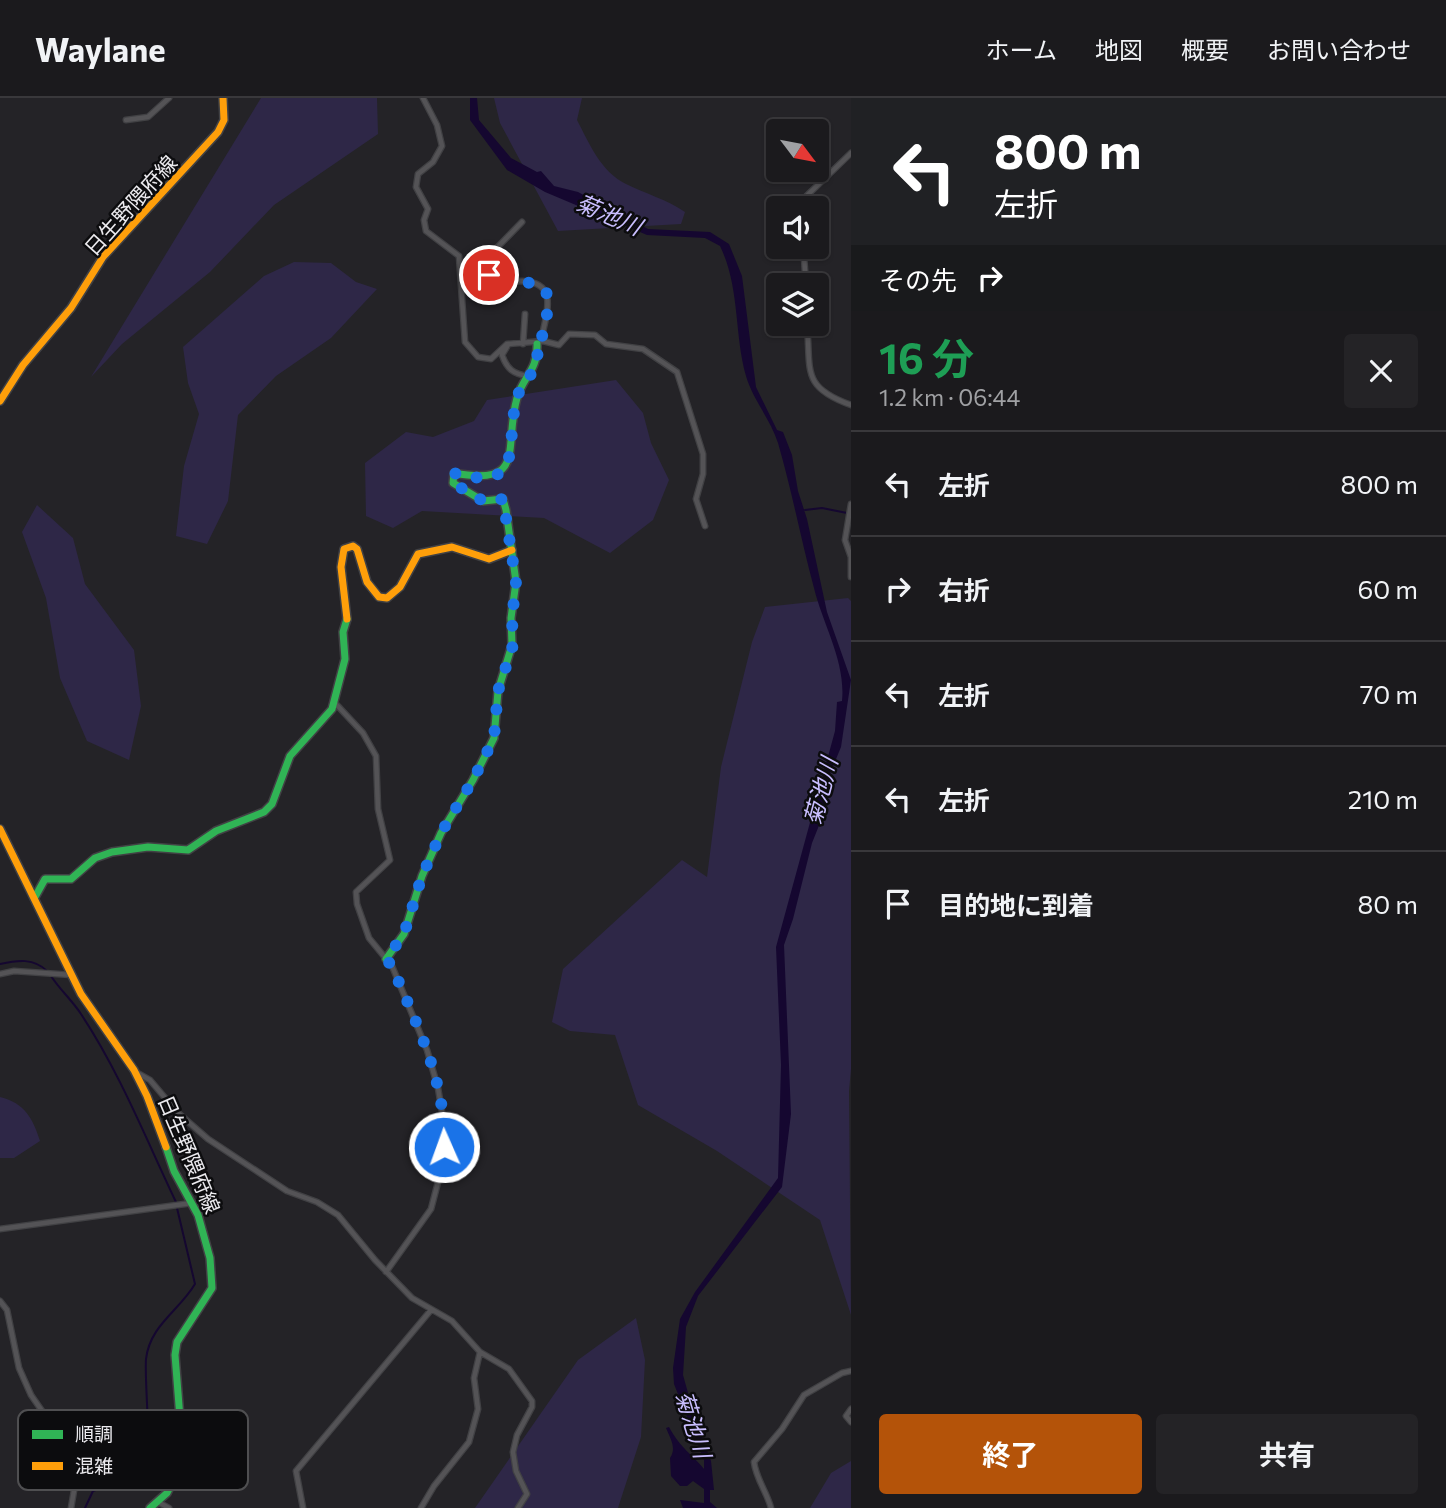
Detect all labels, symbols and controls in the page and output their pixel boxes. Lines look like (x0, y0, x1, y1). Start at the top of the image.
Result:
text: Waylane (35, 28, 166, 69)
text: ホーム (986, 35, 1057, 64)
text: 地図 (1095, 35, 1143, 64)
text: 概要 (1181, 35, 1229, 64)
text: お問い合わせ (1267, 35, 1411, 64)
north arrow (766, 119, 830, 182)
map controls (766, 119, 829, 336)
text: 800 m (994, 119, 1142, 179)
icon: left (879, 126, 970, 217)
street label: 日生野隈府線 (79, 150, 181, 260)
text: 左折 (994, 183, 1058, 223)
water label: 菊池川 (572, 188, 649, 242)
button: sound (766, 196, 829, 259)
pin (459, 245, 519, 305)
icon: arrive (470, 256, 508, 294)
icon: right (971, 259, 1009, 297)
text: その先 (879, 264, 957, 295)
button: layers (766, 273, 829, 336)
text: 16 分 (879, 331, 974, 383)
button: close (1344, 334, 1418, 408)
text: 1.2 km · 06:44 (879, 383, 1020, 411)
icon: left (879, 465, 917, 503)
text: 800 m (1341, 468, 1418, 499)
text: 左折 (938, 469, 990, 500)
icon: right (879, 570, 917, 608)
text: 60 m (1358, 573, 1418, 604)
text: 右折 (938, 574, 990, 605)
icon: left (879, 675, 917, 713)
text: 70 m (1360, 678, 1418, 709)
text: 左折 (938, 679, 990, 710)
water label: 菊池川 (798, 751, 843, 828)
icon: left (879, 780, 917, 818)
text: 210 m (1348, 783, 1418, 814)
text: 左折 (938, 784, 990, 815)
icon: arrive (879, 885, 917, 923)
text: 80 m (1358, 888, 1418, 919)
text: 目的地に到着 (938, 889, 1094, 920)
street label: 日生野隈府線 (154, 1091, 226, 1217)
position arrow (407, 1110, 481, 1184)
water label: 菊池川 (671, 1387, 718, 1464)
legend (18, 1410, 248, 1490)
button: 終了 (879, 1414, 1142, 1494)
button: 共有 (1156, 1414, 1418, 1494)
text: 順調 (75, 1422, 113, 1445)
text: 混雑 (75, 1454, 113, 1477)

